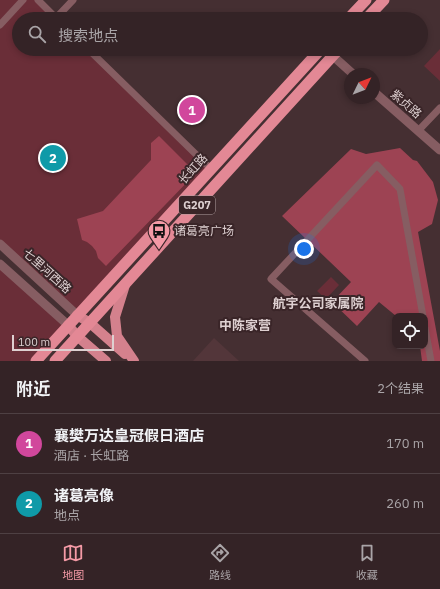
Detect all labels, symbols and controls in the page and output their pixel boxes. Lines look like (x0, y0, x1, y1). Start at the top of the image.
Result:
search box (12, 12, 428, 56)
icon: search (26, 23, 48, 45)
text: 搜索地点 (58, 26, 118, 45)
north arrow (344, 68, 380, 104)
street label: 紫贞路 (388, 86, 425, 121)
pin: 1 (179, 95, 205, 125)
pin: 2 (40, 143, 66, 173)
street label: 长虹路 (175, 150, 210, 187)
road number: G207 (179, 196, 215, 214)
bus stop icon: 诸葛亮广场 (146, 218, 172, 251)
place label: 诸葛亮广场 (174, 223, 234, 238)
your location (294, 239, 314, 259)
street label: 七里河西路 (20, 245, 75, 296)
district label: 航宇公司家属院 (272, 295, 364, 312)
map controls (392, 313, 428, 349)
button: locate (392, 313, 428, 349)
district label: 中陈家营 (219, 317, 271, 334)
scale bar (12, 333, 114, 352)
text: 100 m (18, 335, 50, 349)
text: 附近 (16, 378, 50, 400)
text: 2个结果 (377, 380, 424, 397)
text: 襄樊万达皇冠假日酒店 (54, 426, 204, 445)
text: 1 (25, 435, 33, 452)
text: 170 m (386, 435, 424, 452)
text: 酒店 · 长虹路 (54, 447, 129, 464)
text: 诸葛亮像 (54, 486, 114, 505)
text: 2 (25, 495, 33, 512)
text: 260 m (386, 495, 424, 512)
text: 地点 (54, 507, 80, 524)
tab: 地图 (62, 542, 84, 582)
tab: 路线 (209, 542, 231, 582)
tab: 收藏 (356, 542, 378, 582)

